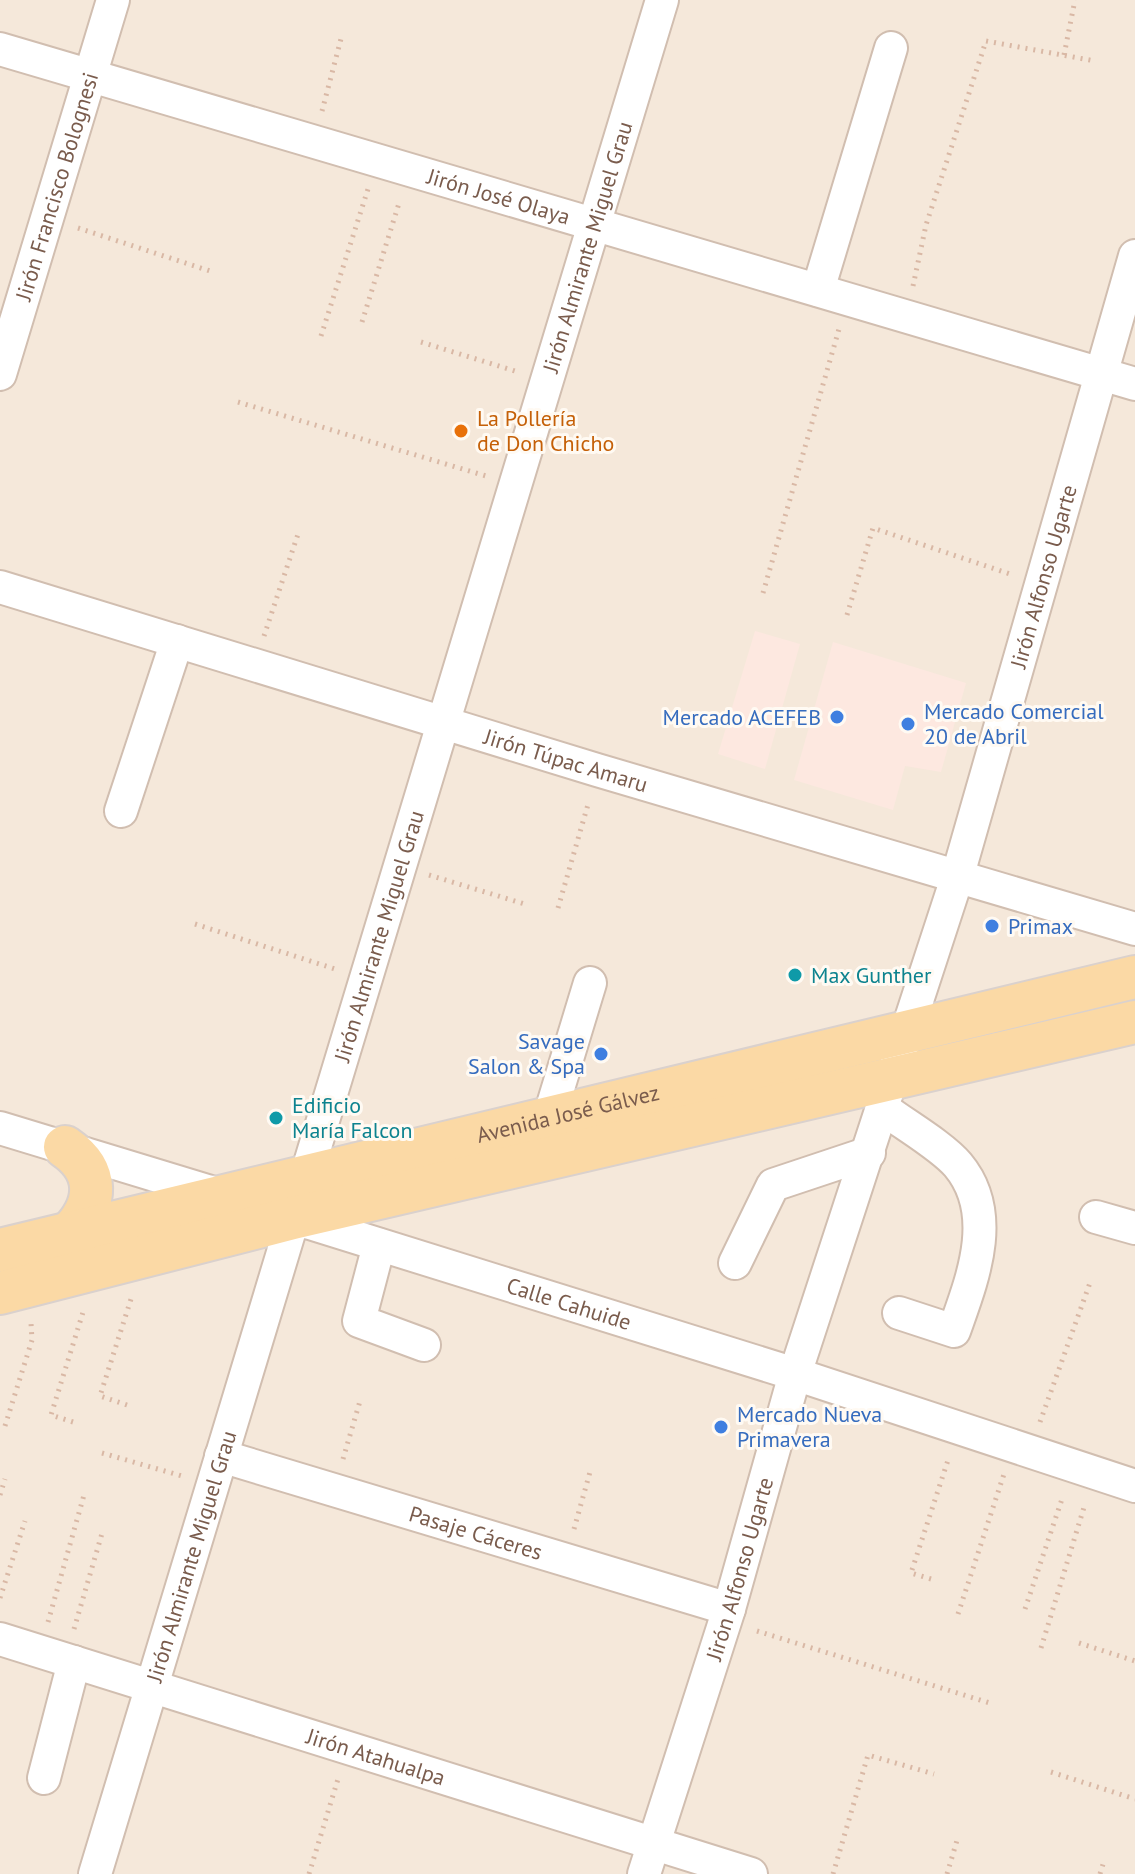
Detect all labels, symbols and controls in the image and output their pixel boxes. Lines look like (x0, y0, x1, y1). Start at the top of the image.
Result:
street label: Jirón Francisco Bolognesi (9, 69, 104, 305)
street label: Jirón Almirante Miguel Grau (536, 118, 638, 377)
street label: Jirón José Olaya (423, 162, 574, 231)
place label: La Pollería de Don Chicho (477, 404, 614, 457)
marker: La Pollería de Don Chicho (452, 422, 470, 440)
street label: Jirón Alfonso Ugarte (1004, 481, 1083, 672)
place label: Mercado Comercial 20 de Abril (924, 697, 1104, 750)
place label: Mercado ACEFEB (663, 703, 821, 731)
marker: Mercado ACEFEB (828, 708, 846, 726)
marker: Mercado Comercial 20 de Abril (899, 715, 917, 733)
street label: Jirón Túpac Amaru (480, 722, 651, 798)
street label: Jirón Almirante Miguel Grau (327, 807, 430, 1066)
place label: Primax (1008, 912, 1073, 940)
marker: Primax (983, 917, 1001, 935)
place label: Max Gunther (811, 961, 932, 989)
marker: Max Gunther (786, 966, 804, 984)
place label: Savage Salon & Spa (468, 1027, 585, 1080)
marker: Savage Salon & Spa (592, 1045, 610, 1063)
street label: Avenida José Gálvez (474, 1078, 662, 1149)
place label: Edificio María Falcon (292, 1091, 412, 1144)
marker: Edificio María Falcon (267, 1109, 285, 1127)
street label: Calle Cahuide (503, 1271, 635, 1336)
place label: Mercado Nueva Primavera (737, 1400, 882, 1453)
marker: Mercado Nueva Primavera (712, 1418, 730, 1436)
street label: Jirón Almirante Miguel Grau (140, 1427, 242, 1686)
street label: Jirón Alfonso Ugarte (699, 1474, 779, 1665)
street label: Pasaje Cáceres (406, 1499, 546, 1566)
street label: Jirón Atahualpa (302, 1722, 449, 1792)

